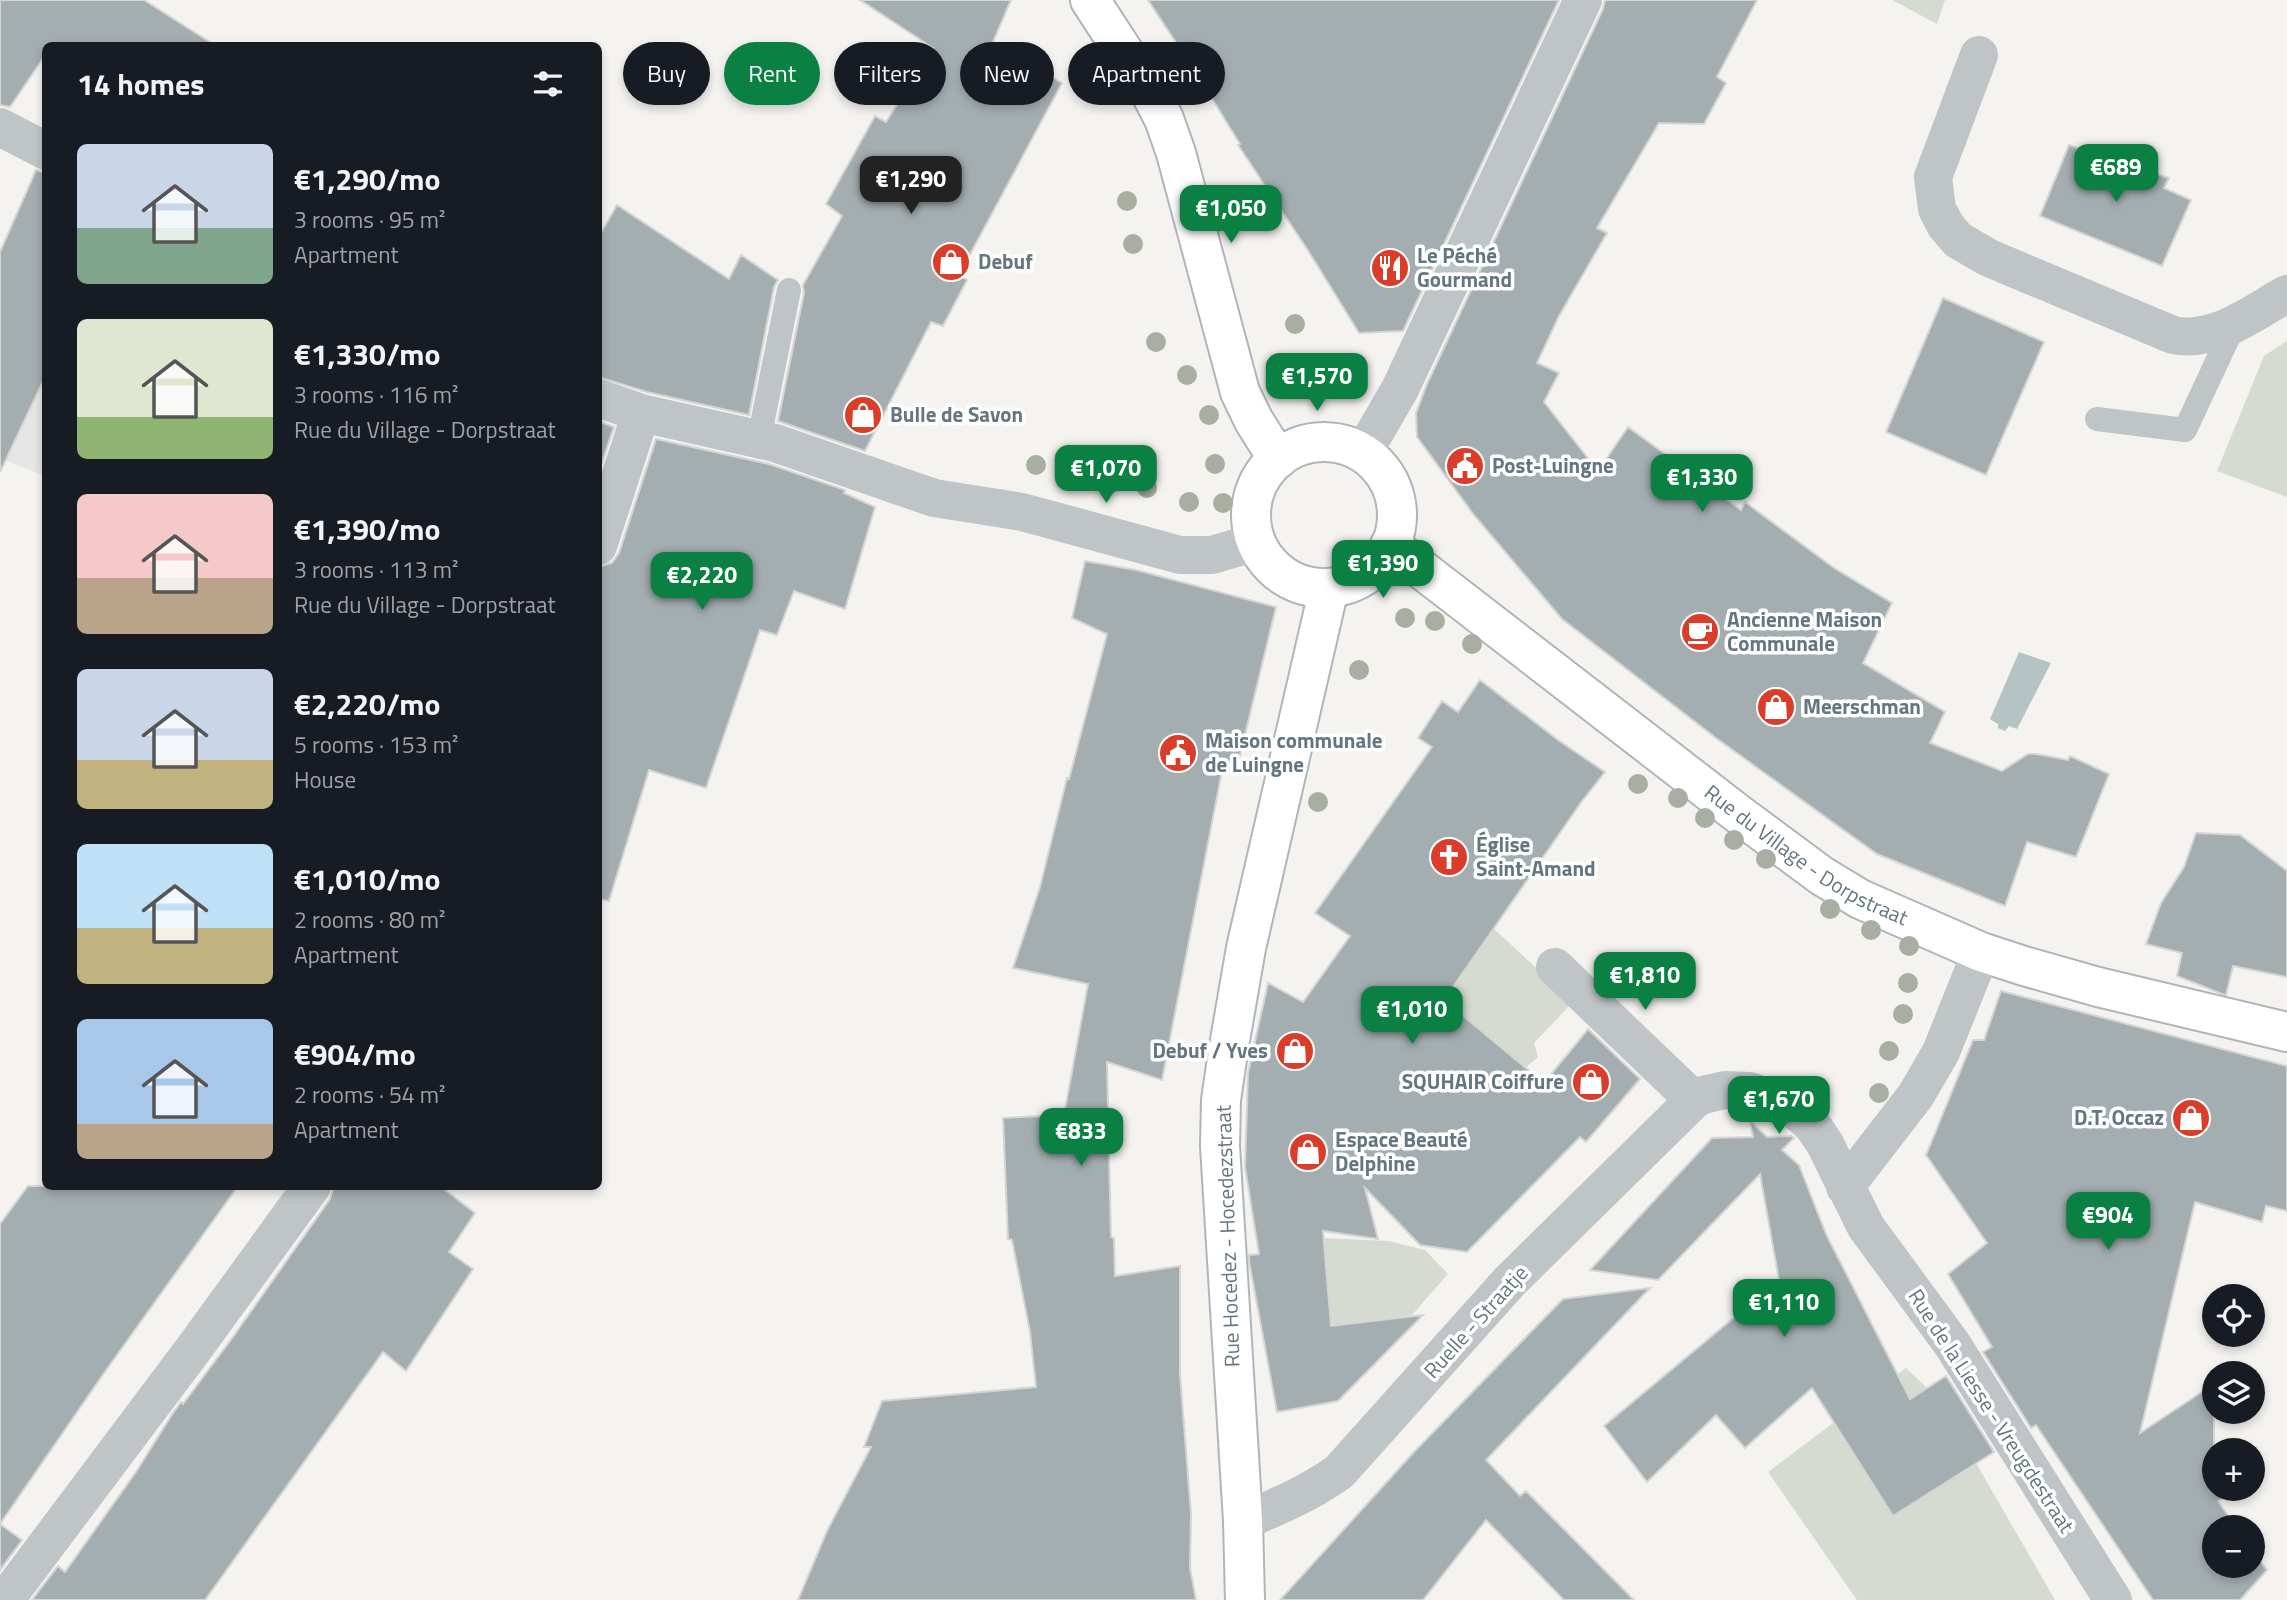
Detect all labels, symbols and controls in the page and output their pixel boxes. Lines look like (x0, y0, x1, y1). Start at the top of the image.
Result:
chip: Buy (623, 42, 710, 105)
chip: Rent (724, 42, 820, 105)
chip: Filters (834, 42, 946, 105)
chip: New (960, 42, 1054, 105)
chip: Apartment (1068, 42, 1225, 105)
text: 14 homes (77, 61, 204, 107)
icon: filters (529, 65, 567, 103)
pin: €689 (2075, 144, 2157, 204)
text: €689 (2090, 149, 2142, 184)
text: €1,290/mo (294, 156, 440, 202)
pin: €1,290 (854, 156, 968, 216)
text: €1,290 (876, 161, 946, 196)
icon: home (133, 172, 217, 256)
pin: €1,050 (1174, 186, 1288, 245)
text: €1,050 (1196, 190, 1266, 225)
text: 3 rooms · 95 m² (294, 202, 445, 237)
text: Apartment (294, 237, 399, 272)
place label: Le Péché Gourmand (1417, 239, 1512, 295)
shop icon: Debuf (930, 241, 972, 283)
place label: Debuf (978, 245, 1033, 277)
restaurant icon: Le Péché Gourmand (1369, 247, 1411, 289)
text: €1,330/mo (294, 331, 440, 377)
icon: home (133, 347, 217, 431)
pin: €1,570 (1260, 354, 1374, 413)
text: €1,570 (1282, 358, 1352, 393)
text: 3 rooms · 116 m² (294, 377, 458, 412)
shop icon: Bulle de Savon (842, 394, 884, 436)
place label: Bulle de Savon (890, 398, 1023, 430)
text: Rue du Village - Dorpstraat (294, 412, 556, 447)
public building icon: Post-Luingne (1444, 445, 1486, 487)
pin: €1,070 (1049, 446, 1163, 505)
place label: Post-Luingne (1492, 449, 1614, 481)
text: €1,070 (1071, 450, 1141, 485)
pin: €1,330 (1645, 454, 1759, 514)
text: €1,330 (1667, 459, 1737, 494)
text: €1,390/mo (294, 506, 440, 552)
icon: home (133, 522, 217, 606)
pin: €1,390 (1326, 540, 1440, 600)
text: €1,390 (1348, 545, 1418, 580)
text: 3 rooms · 113 m² (294, 552, 458, 587)
pin: €2,220 (645, 552, 759, 612)
text: €2,220 (667, 557, 737, 592)
text: Rue du Village - Dorpstraat (294, 587, 556, 622)
place label: Ancienne Maison Communale (1727, 603, 1882, 659)
cafe icon: Ancienne Maison Communale (1679, 611, 1721, 653)
text: €2,220/mo (294, 681, 440, 727)
shop icon: Meerschman (1755, 686, 1797, 728)
place label: Meerschman (1803, 690, 1921, 722)
icon: home (133, 697, 217, 781)
place label: Maison communale de Luingne (1205, 724, 1383, 780)
text: 5 rooms · 153 m² (294, 727, 458, 762)
public building icon: Maison communale de Luingne (1157, 732, 1199, 774)
text: House (294, 762, 356, 797)
street label: Rue du Village - Dorpstraat (1698, 776, 1914, 933)
place label: Église Saint-Amand (1476, 828, 1596, 884)
church icon: Église Saint-Amand (1428, 836, 1470, 878)
text: €1,010/mo (294, 856, 440, 902)
icon: home (133, 872, 217, 956)
text: 2 rooms · 80 m² (294, 902, 445, 937)
text: Apartment (294, 937, 399, 972)
pin: €1,810 (1588, 953, 1702, 1012)
text: €1,810 (1610, 957, 1680, 992)
pin: €1,010 (1355, 986, 1469, 1046)
text: €1,010 (1377, 991, 1447, 1026)
shop icon: Debuf / Yves (1274, 1030, 1316, 1072)
text: €904/mo (294, 1031, 416, 1077)
place label: Debuf / Yves (1152, 1034, 1268, 1066)
icon: home (133, 1047, 217, 1131)
shop icon: SQUHAIR Coiffure (1570, 1061, 1612, 1103)
place label: SQUHAIR Coiffure (1402, 1065, 1564, 1097)
pin: €1,670 (1722, 1076, 1836, 1136)
text: 2 rooms · 54 m² (294, 1077, 445, 1112)
text: €1,670 (1744, 1081, 1814, 1116)
shop icon: D.T. Occaz (2170, 1097, 2212, 1139)
place label: D.T. Occaz (2074, 1101, 2164, 1133)
street label: Rue Hocedez - Hocedezstraat (1206, 1104, 1248, 1368)
pin: €833 (1040, 1108, 1122, 1168)
text: Apartment (294, 1112, 399, 1147)
text: €833 (1055, 1113, 1107, 1148)
place label: Espace Beauté Delphine (1335, 1123, 1468, 1179)
shop icon: Espace Beauté Delphine (1287, 1131, 1329, 1173)
pin: €904 (2067, 1192, 2149, 1252)
text: €904 (2082, 1197, 2134, 1232)
street label: Ruelle - Straatje (1416, 1258, 1535, 1385)
pin: €1,110 (1727, 1280, 1841, 1339)
street label: Rue de la Liesse - Vreugdestraat (1901, 1282, 2083, 1539)
text: €1,110 (1749, 1284, 1819, 1319)
map controls (2202, 1284, 2265, 1578)
button: locate (2202, 1284, 2265, 1347)
button: layers (2202, 1361, 2265, 1424)
button: + (2202, 1438, 2265, 1501)
button: − (2202, 1515, 2265, 1578)

